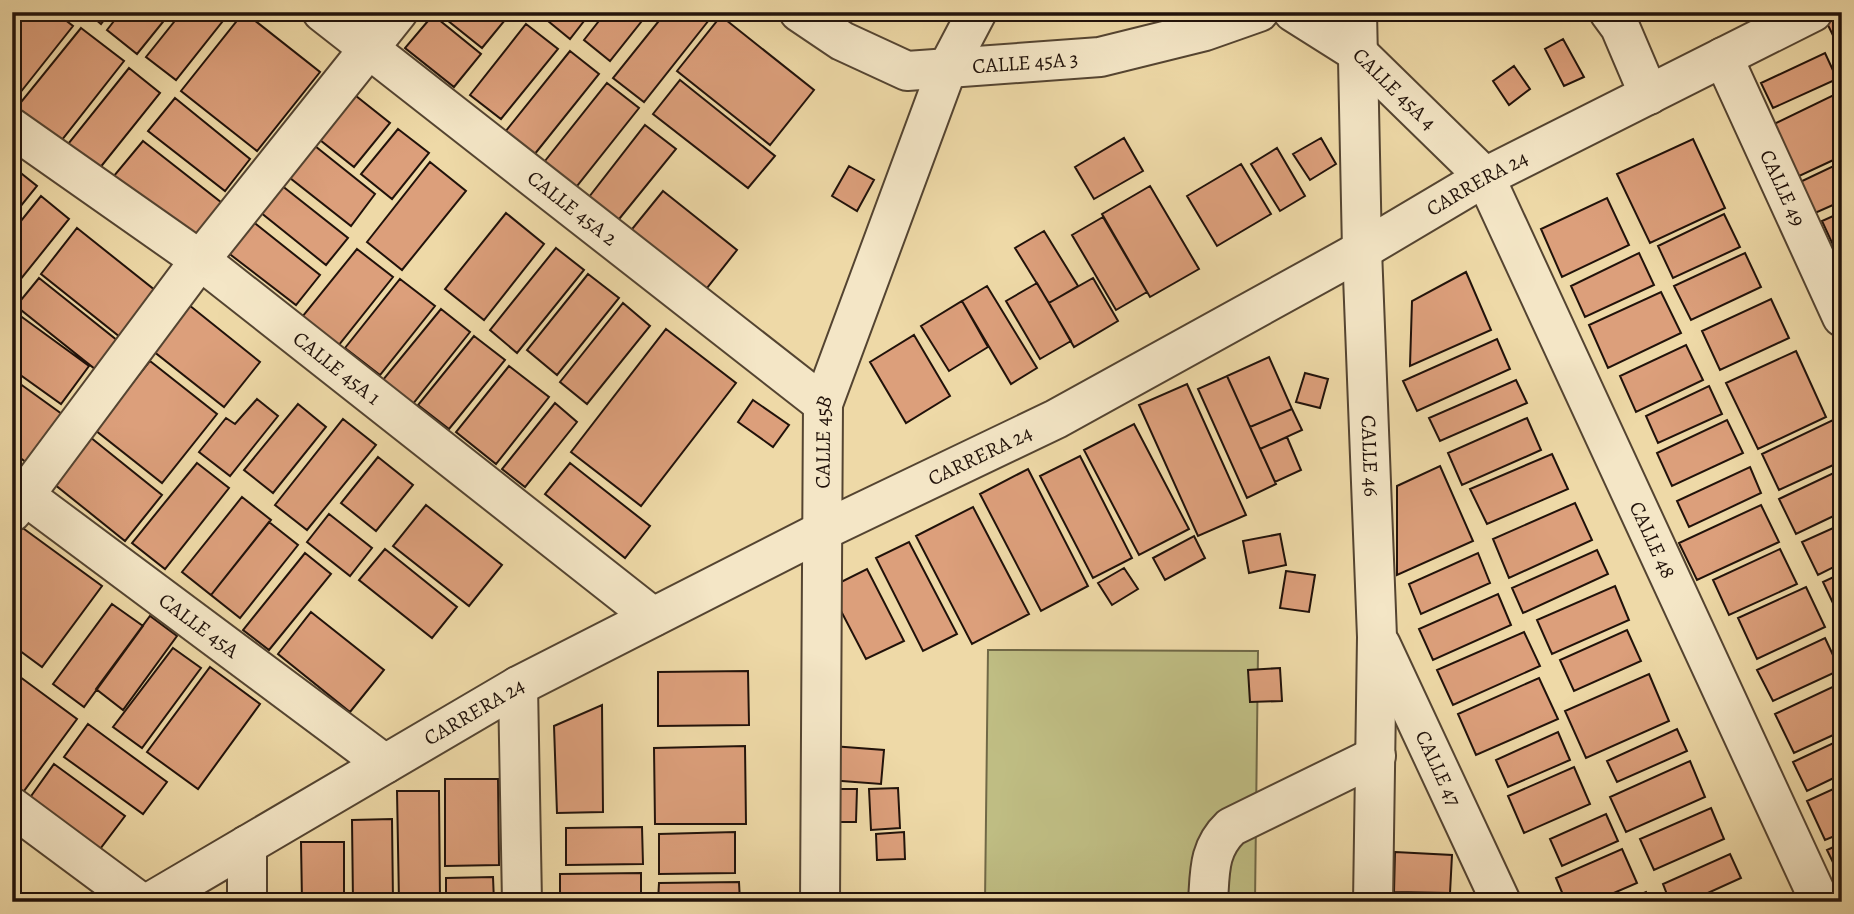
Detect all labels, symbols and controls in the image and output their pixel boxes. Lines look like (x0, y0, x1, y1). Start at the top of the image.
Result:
street label: CALLE 45A 4 (1347, 41, 1443, 136)
street label: CALLE 45A 3 (971, 45, 1079, 80)
street label: CARRERA 24 (1421, 144, 1533, 223)
street label: CALLE 49 (1753, 145, 1813, 231)
street label: CALLE 45A 2 (522, 164, 623, 252)
street label: CALLE 45A 1 (287, 324, 387, 411)
street label: CALLE 45B (808, 391, 839, 489)
street label: CALLE 46 (1354, 414, 1386, 497)
street label: CARRERA 24 (923, 419, 1037, 492)
street label: CALLE 48 (1623, 497, 1683, 583)
street label: CALLE 45A (153, 586, 245, 665)
street label: CARRERA 24 (419, 671, 529, 752)
street label: CALLE 47 (1409, 726, 1468, 811)

